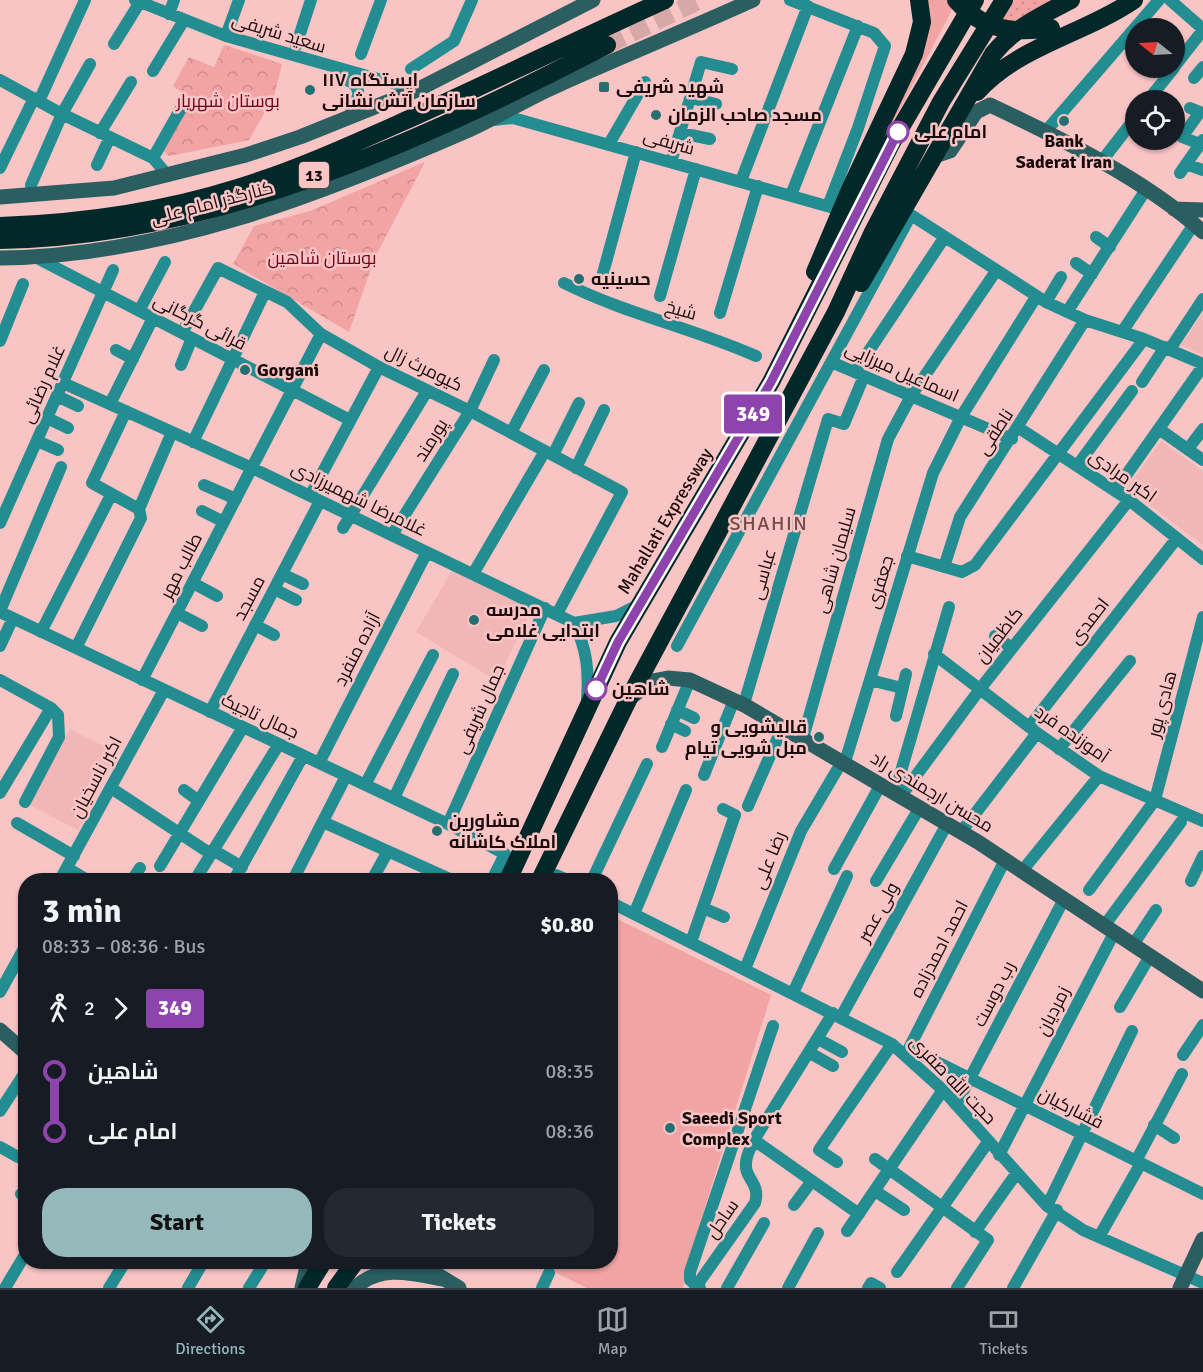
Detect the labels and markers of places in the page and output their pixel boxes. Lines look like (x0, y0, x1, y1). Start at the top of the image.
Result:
place label: ایستگاه ۱۱۷ سازمان آتش نشانی (322, 69, 476, 112)
place label: شهید شریفی (616, 76, 724, 98)
marker: شهید شریفی (597, 80, 611, 94)
marker: ایستگاه ۱۱۷ سازمان آتش نشانی (303, 83, 317, 97)
place label: مسجد صاحب الزمان (668, 104, 822, 126)
marker: مسجد صاحب الزمان (649, 108, 663, 122)
marker: Bank Saderat Iran (1057, 114, 1071, 128)
marker: امام علی (887, 121, 909, 143)
place label: امام علی (914, 121, 987, 144)
place label: Bank Saderat Iran (1016, 130, 1112, 173)
place label: حسینیه (591, 268, 651, 290)
marker: حسینیه (572, 272, 586, 286)
place label: Gorgani (257, 359, 319, 381)
marker: Gorgani (238, 363, 252, 377)
place label: مدرسه ابتدایی غلامی (486, 599, 600, 642)
marker: مدرسه ابتدایی غلامی (467, 613, 481, 627)
marker: شاهین (585, 678, 607, 700)
place label: شاهین (612, 678, 670, 700)
place label: قالیشویی و مبل شویی تیام (685, 716, 807, 760)
marker: قالیشویی و مبل شویی تیام (812, 730, 826, 744)
place label: مشاورین املاک کاشانه (449, 810, 556, 853)
marker: مشاورین املاک کاشانه (430, 824, 444, 838)
place label: Saeedi Sport Complex (682, 1107, 782, 1150)
marker: Saeedi Sport Complex (663, 1121, 677, 1135)

